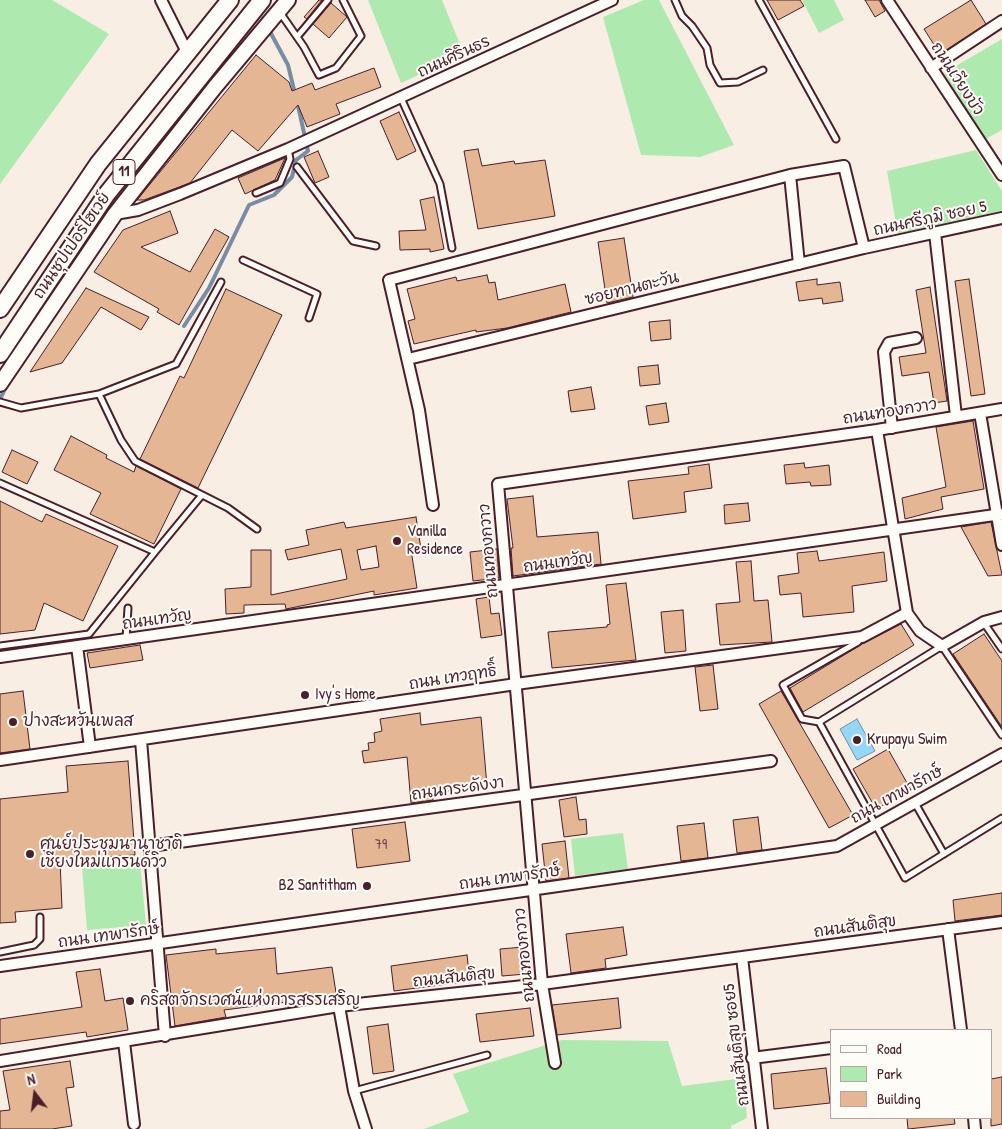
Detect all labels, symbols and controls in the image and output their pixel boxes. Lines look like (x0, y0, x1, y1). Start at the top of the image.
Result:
street label: ถนนศิรินธร (415, 32, 493, 82)
street label: ถนนเวียงบัว (926, 39, 988, 119)
road number: 11 (113, 160, 135, 184)
street label: ถนนซุปเปอร์ไฮเวย์ (29, 189, 115, 303)
street label: ถนนศรีภูมิ ซอย 5 (872, 198, 988, 240)
street label: ซอยทานตะวัน (583, 268, 681, 310)
street label: ถนนทองกวาว (842, 395, 938, 429)
street label: ถนนทองกวาว (475, 503, 503, 599)
place label: Vanilla Residence (407, 522, 463, 560)
marker: Vanilla Residence (391, 535, 403, 547)
street label: ถนนเทวัญ (522, 549, 594, 577)
street label: ถนนเทวัญ (121, 606, 193, 634)
street label: ถนน เทวฤทธิ์ (408, 662, 498, 694)
place label: Ivy's Home (315, 685, 376, 705)
marker: Ivy's Home (299, 689, 311, 701)
place label: ปางสะหวันเพลส (23, 712, 133, 732)
marker: ปางสะหวันเพลส (7, 716, 19, 728)
place label: Krupayu Swim (867, 730, 947, 750)
marker: Krupayu Swim (851, 734, 863, 746)
street label: ถนน เทพารักษ์ (848, 762, 946, 828)
street label: ถนนกระดังงา (410, 773, 506, 805)
place label: ศูนย์ประชุมนานาชาติ เชียงใหม่แกรนด์วิว (40, 835, 183, 873)
house number: 79 (375, 837, 387, 853)
marker: ศูนย์ประชุมนานาชาติ เชียงใหม่แกรนด์วิว (24, 848, 36, 860)
street label: ถนน เทพารักษ์ (458, 861, 562, 895)
place label: B2 Santitham (278, 876, 357, 896)
marker: B2 Santitham (361, 880, 373, 892)
street label: ถนนทองกวาว (510, 907, 540, 1003)
street label: ถนนสันติสุข (813, 912, 897, 942)
street label: ถนน เทพารักษ์ (57, 919, 161, 953)
street label: ถนนสันติสุข (412, 964, 496, 992)
street label: ถนนสันติสุข ซอย5 (720, 983, 754, 1107)
place label: คริสตจักรเวศน์แห่งการสรรเสริญ (140, 991, 360, 1011)
marker: คริสตจักรเวศน์แห่งการสรรเสริญ (124, 995, 136, 1007)
legend (830, 1029, 992, 1119)
text: Road (877, 1038, 902, 1059)
text: Park (877, 1063, 902, 1084)
north arrow (10, 1069, 60, 1119)
text: N (25, 1069, 37, 1089)
text: Building (877, 1088, 921, 1109)

